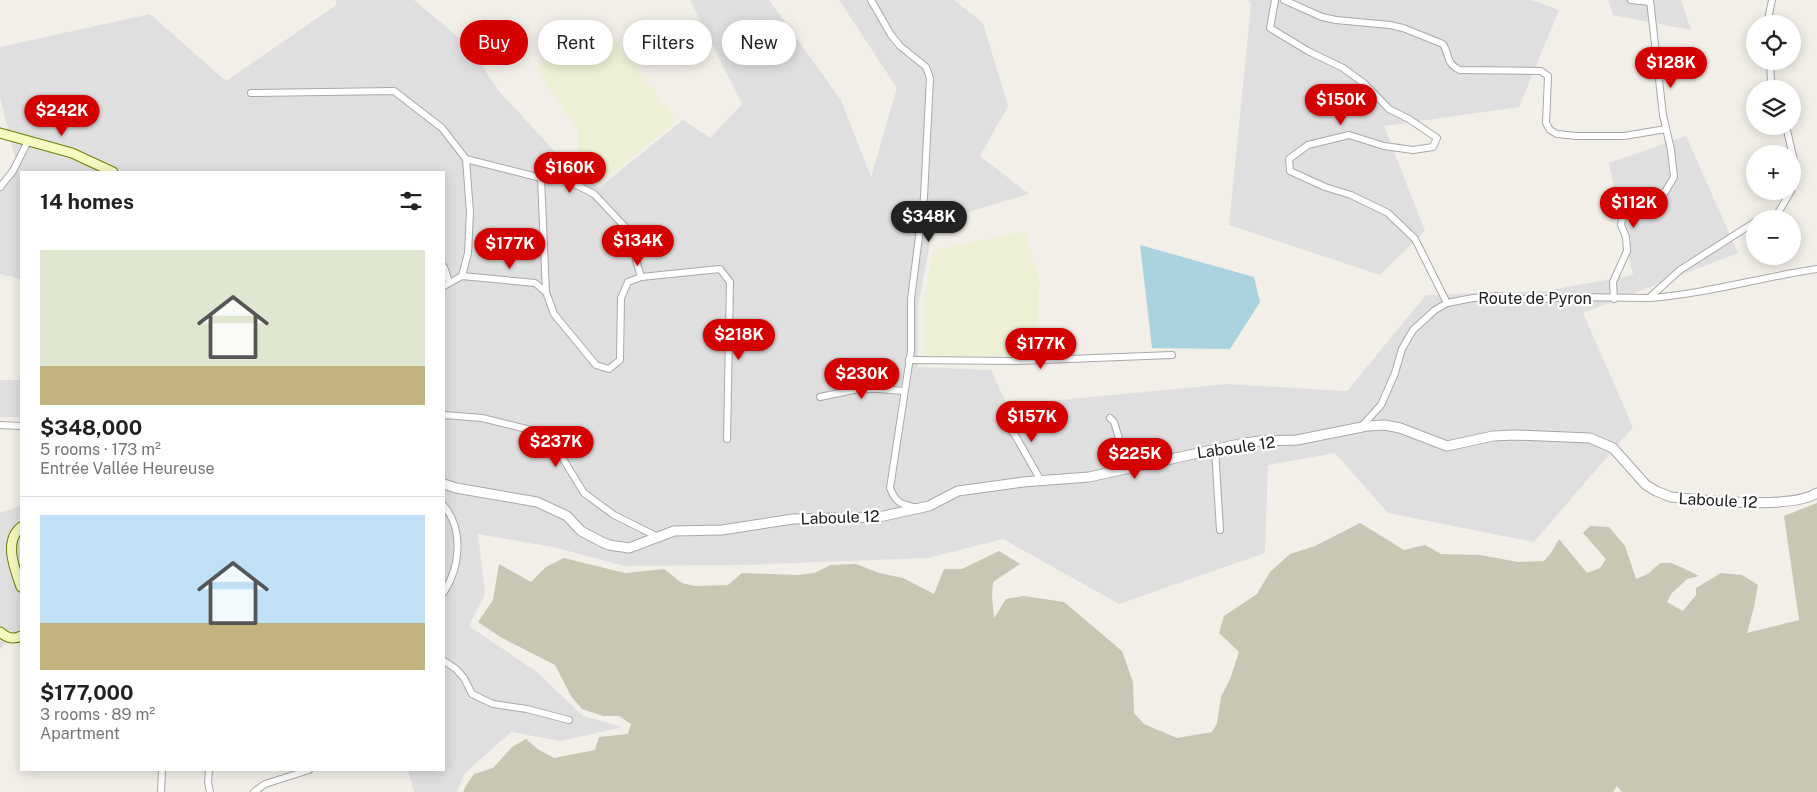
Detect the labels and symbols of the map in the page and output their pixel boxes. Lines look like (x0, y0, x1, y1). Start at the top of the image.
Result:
pin: $128K (1636, 46, 1706, 89)
pin: $150K (1306, 84, 1376, 126)
pin: $242K (27, 94, 97, 137)
pin: $160K (535, 152, 605, 194)
pin: $112K (1599, 186, 1669, 229)
pin: $348K (894, 200, 964, 243)
pin: $134K (603, 224, 673, 267)
pin: $177K (475, 228, 545, 270)
street label: Route de Pyron (1478, 289, 1592, 308)
pin: $218K (704, 318, 774, 361)
pin: $177K (1006, 328, 1076, 370)
pin: $230K (827, 358, 897, 400)
pin: $157K (997, 400, 1067, 443)
pin: $237K (521, 426, 591, 468)
street label: Laboule 12 (1196, 433, 1277, 462)
pin: $225K (1100, 438, 1170, 480)
street label: Laboule 12 (1678, 489, 1758, 512)
street label: Laboule 12 (800, 507, 880, 528)

